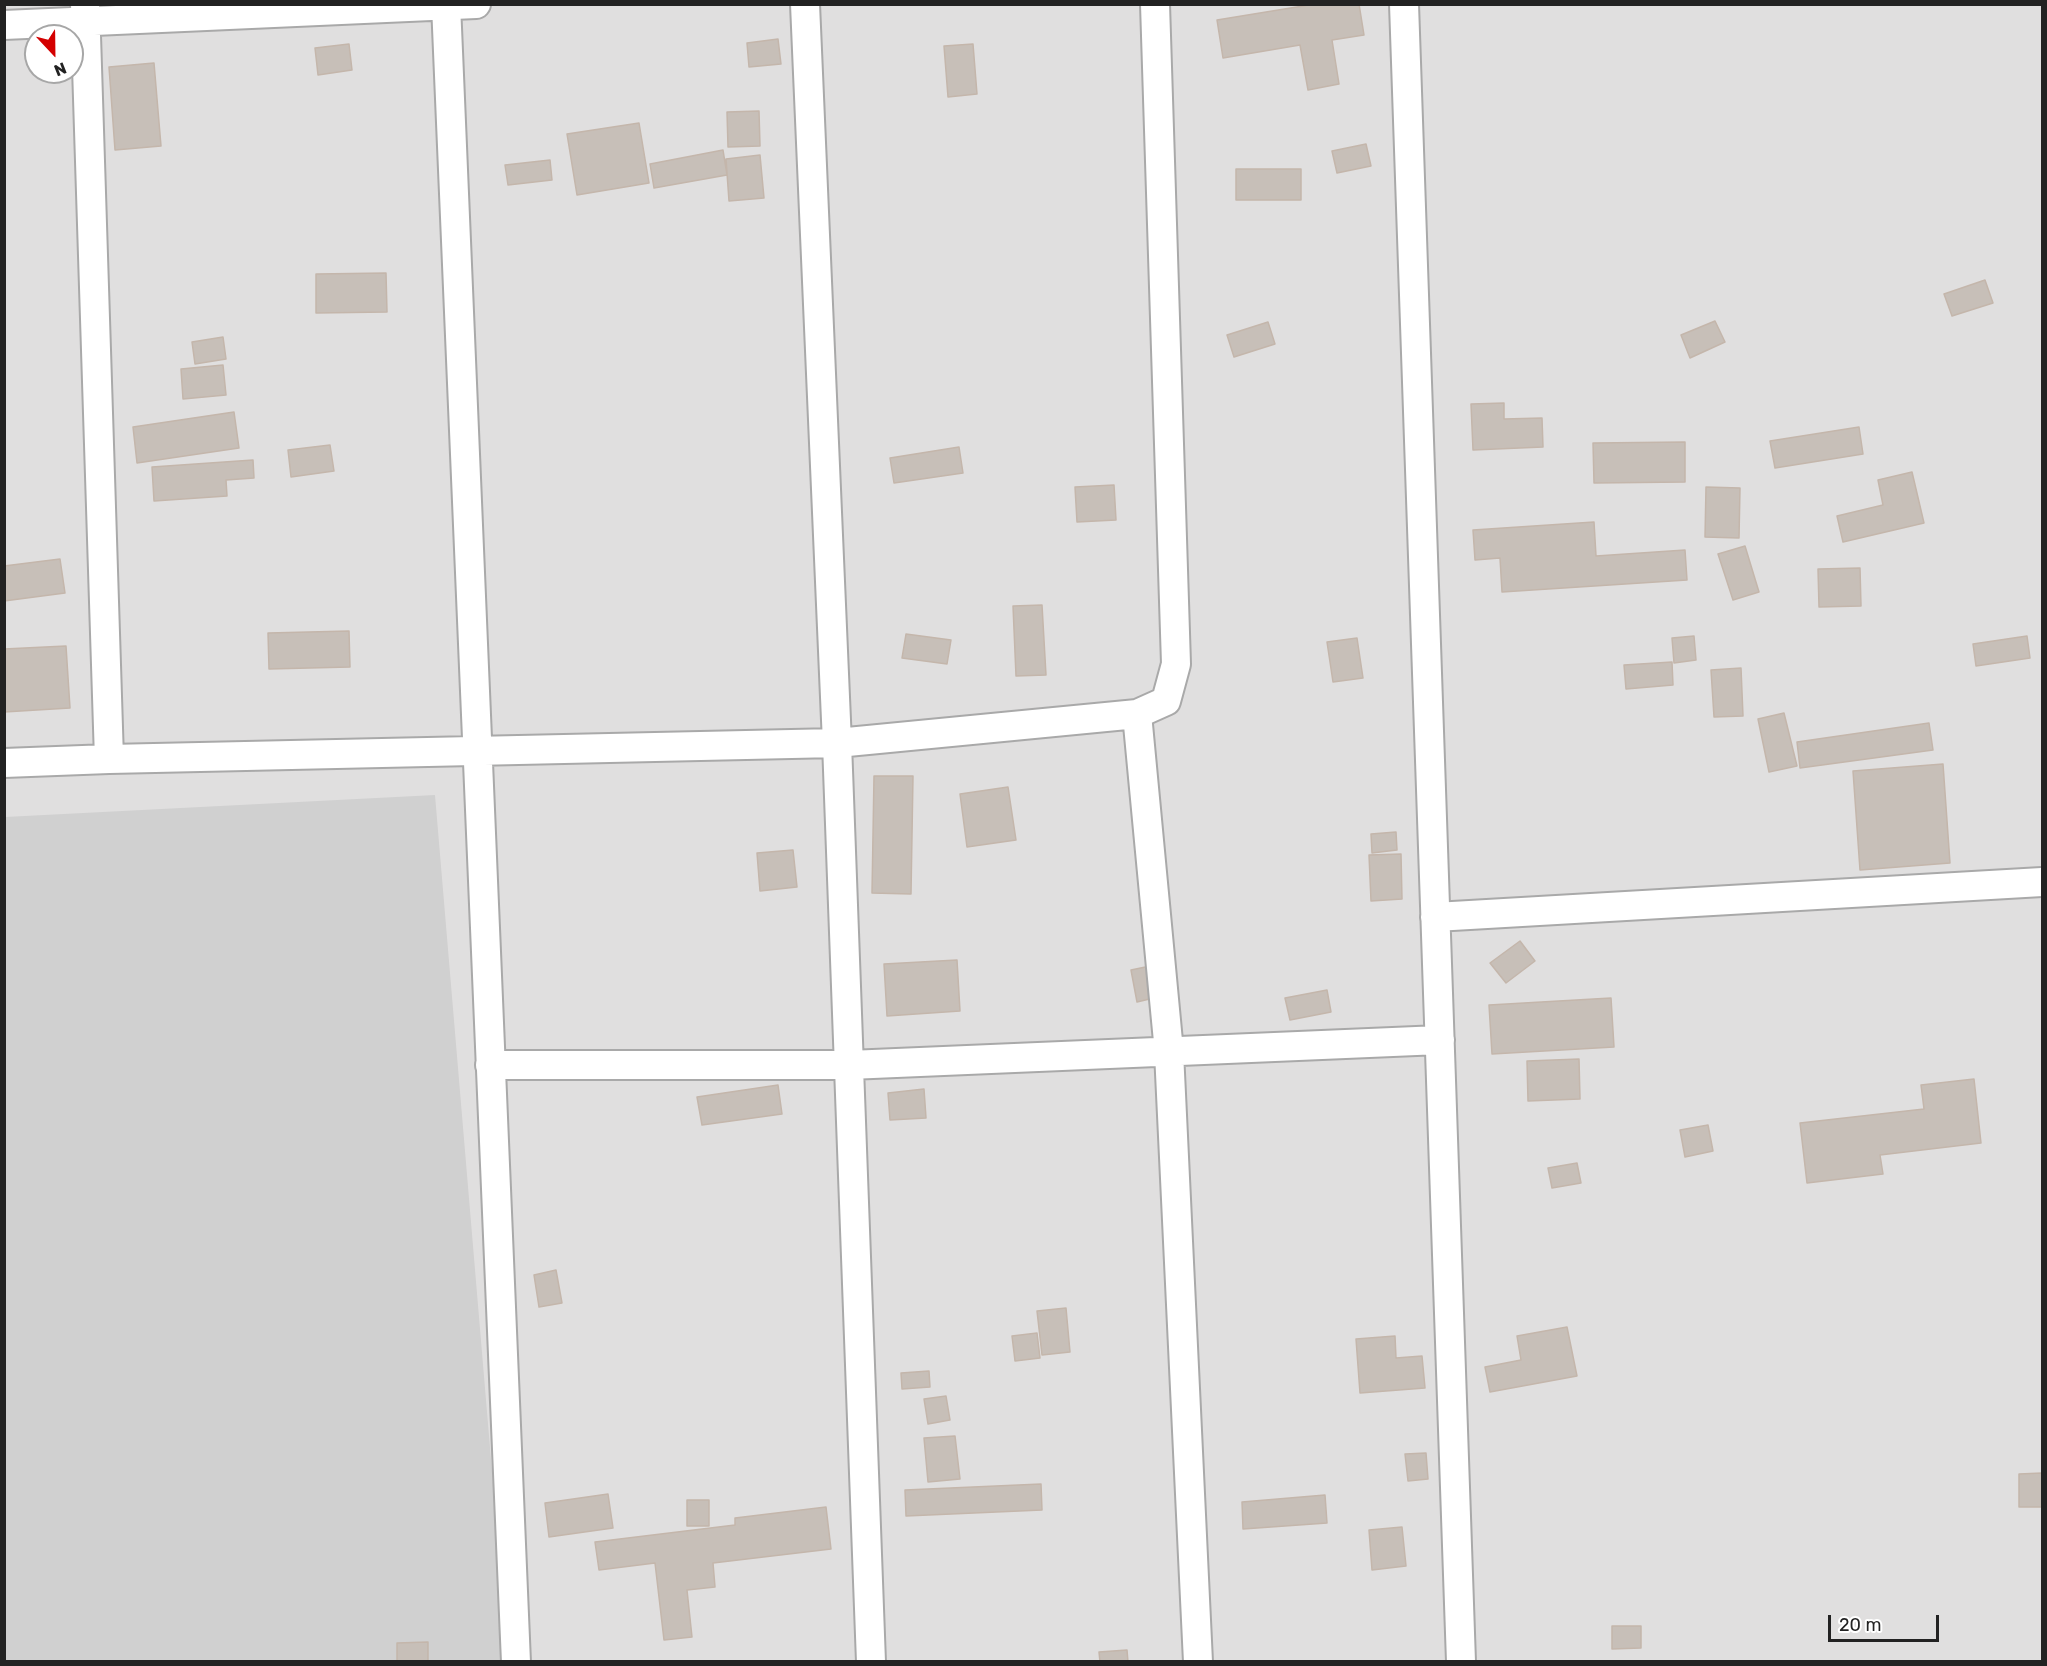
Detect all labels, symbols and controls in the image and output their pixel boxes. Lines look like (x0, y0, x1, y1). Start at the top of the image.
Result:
north arrow (24, 24, 84, 84)
text: N (51, 58, 69, 80)
scale bar (1831, 1603, 1942, 1641)
text: 20 m (1839, 1614, 1881, 1636)

